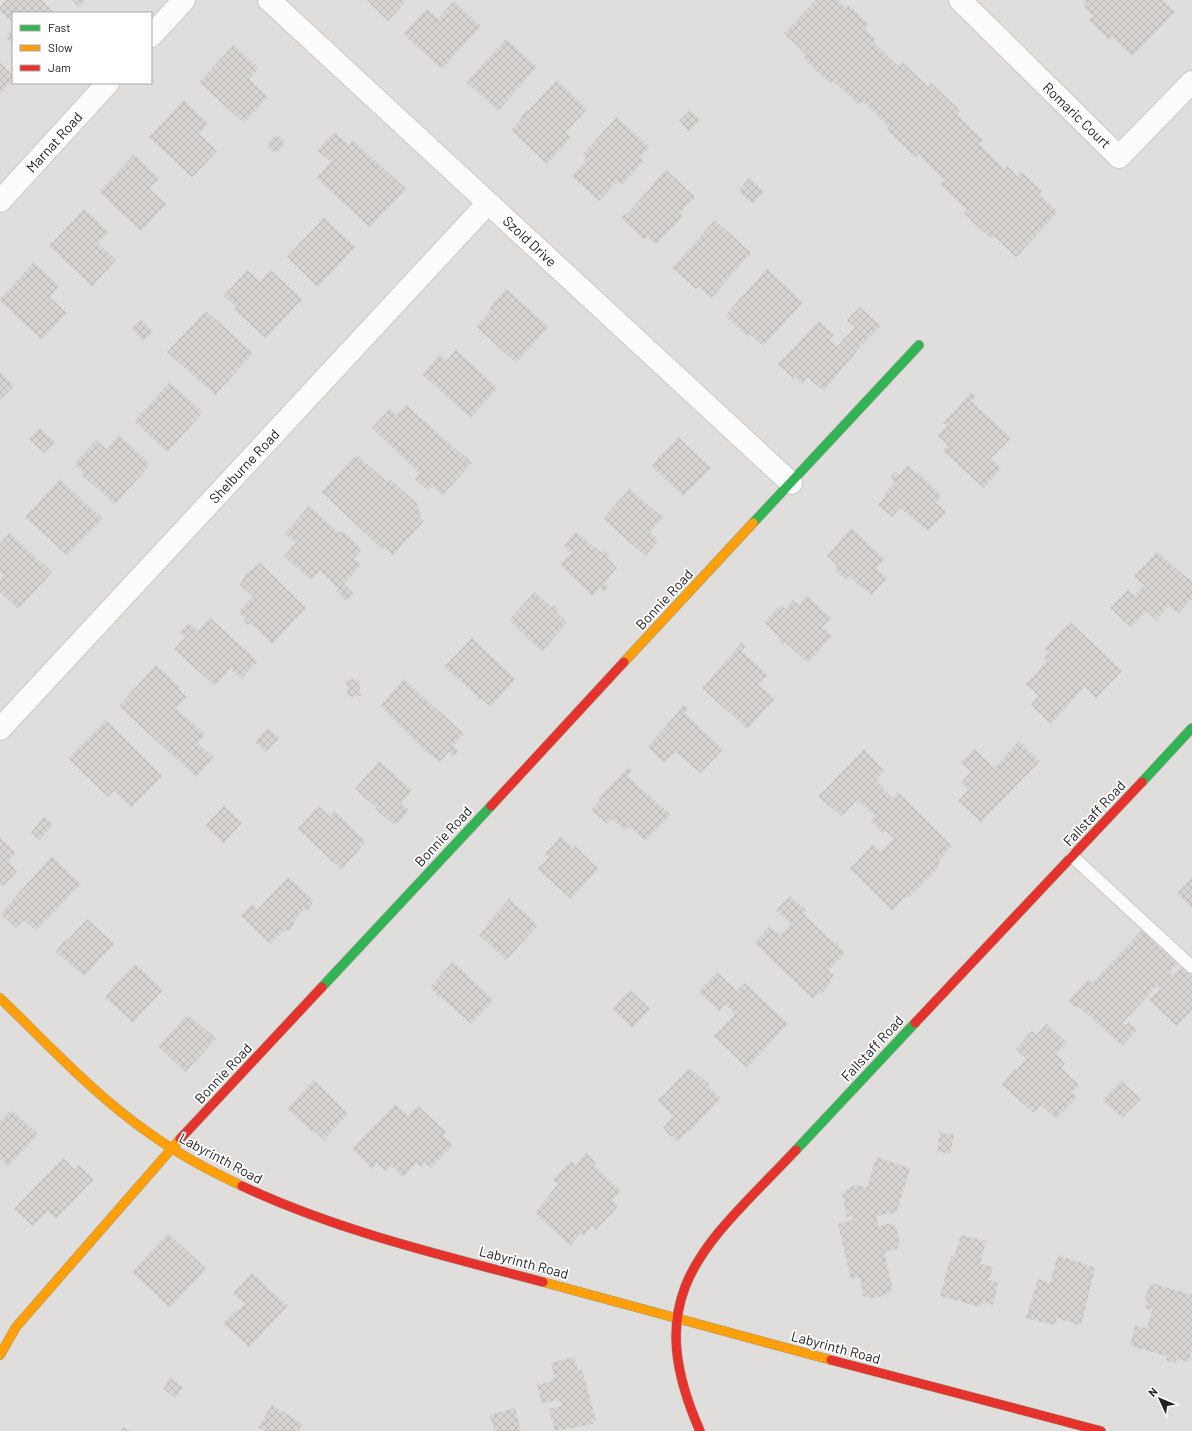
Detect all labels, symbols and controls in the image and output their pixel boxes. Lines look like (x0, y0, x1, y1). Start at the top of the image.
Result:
legend (12, 12, 152, 84)
text: Fast (48, 20, 71, 34)
text: Slow (48, 40, 73, 54)
text: Jam (48, 60, 71, 74)
street label: Romaric Court (1040, 78, 1114, 152)
street label: Marnat Road (22, 108, 86, 176)
street label: Szold Drive (500, 212, 560, 270)
street label: Shelburne Road (205, 425, 283, 507)
street label: Bonnie Road (632, 565, 696, 633)
street label: Fallstaff Road (1059, 777, 1129, 849)
street label: Bonnie Road (411, 802, 475, 870)
street label: Fallstaff Road (837, 1012, 907, 1084)
street label: Bonnie Road (191, 1039, 255, 1107)
street label: Labyrinth Road (177, 1129, 265, 1187)
street label: Labyrinth Road (478, 1242, 570, 1282)
street label: Labyrinth Road (790, 1327, 882, 1367)
north arrow (1140, 1379, 1180, 1419)
text: N (1145, 1385, 1160, 1399)

